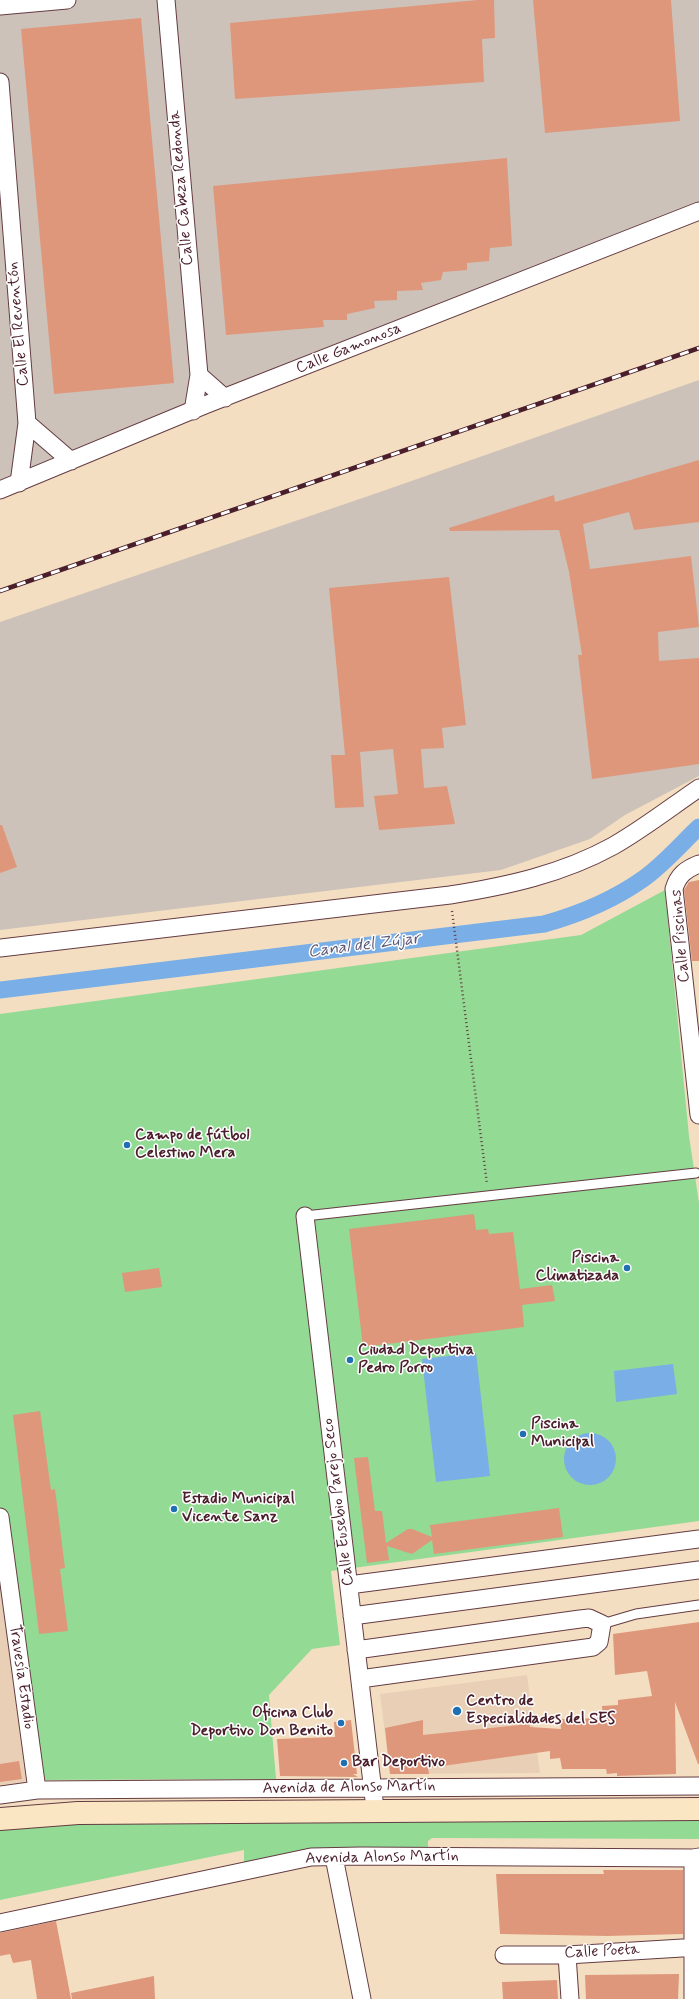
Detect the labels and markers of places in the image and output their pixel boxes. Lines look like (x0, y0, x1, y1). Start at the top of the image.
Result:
place label: Campo de fútbol Celestino Mera (135, 1126, 250, 1164)
marker: Campo de fútbol Celestino Mera (122, 1140, 132, 1150)
place label: Piscina Climatizada (536, 1249, 619, 1287)
marker: Piscina Climatizada (622, 1263, 632, 1273)
place label: Ciudad Deportiva Pedro Porro (358, 1341, 474, 1379)
marker: Ciudad Deportiva Pedro Porro (345, 1355, 355, 1365)
place label: Piscina Municipal (531, 1415, 594, 1453)
marker: Piscina Municipal (518, 1429, 528, 1439)
place label: Estadio Municipal Vicente Sanz (182, 1490, 295, 1528)
marker: Estadio Municipal Vicente Sanz (169, 1504, 179, 1514)
place label: Centro de Especialidades del SES (466, 1692, 616, 1730)
place label: Oficina Club Deportivo Don Benito (190, 1704, 333, 1742)
marker: Centro de Especialidades del SES (451, 1705, 463, 1717)
marker: Oficina Club Deportivo Don Benito (336, 1718, 346, 1728)
place label: Bar Deportivo (352, 1753, 445, 1773)
marker: Bar Deportivo (339, 1758, 349, 1768)

